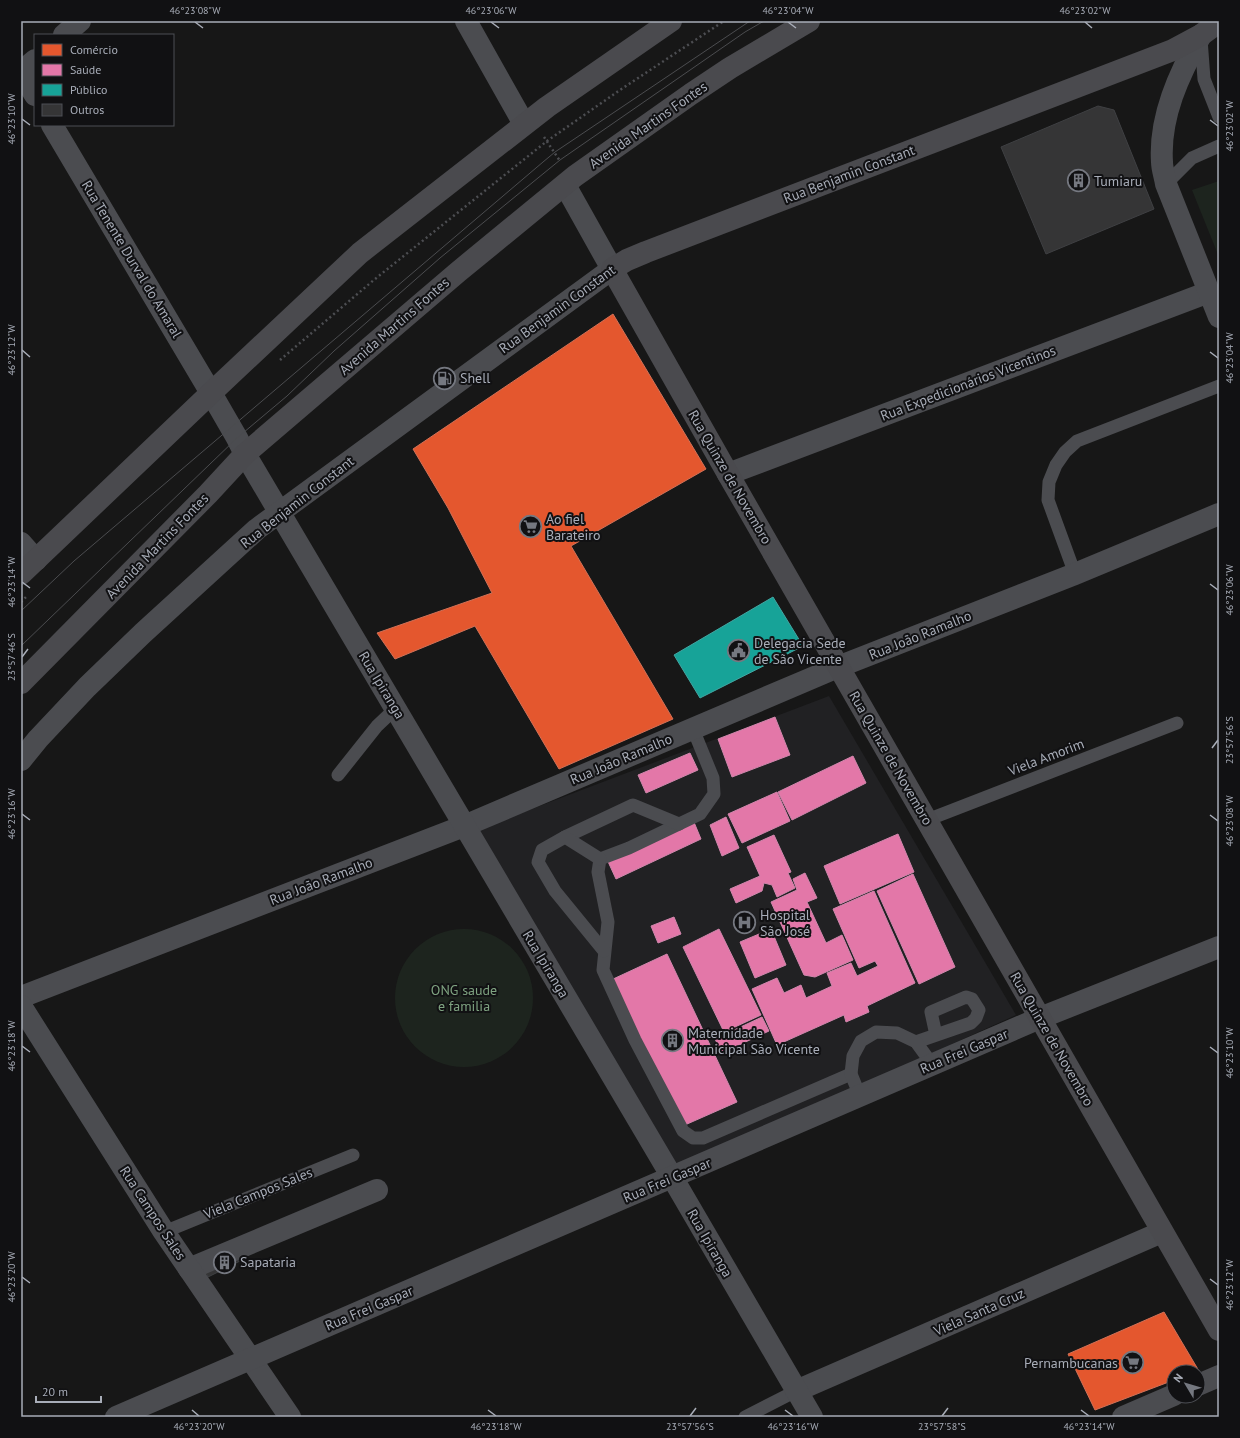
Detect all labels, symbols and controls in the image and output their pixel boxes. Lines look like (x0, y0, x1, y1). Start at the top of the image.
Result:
text: 46°23'08"W (169, 4, 221, 17)
text: 46°23'06"W (465, 4, 517, 17)
text: 46°23'04"W (762, 4, 814, 17)
text: 46°23'02"W (1059, 4, 1111, 17)
legend (34, 34, 174, 126)
text: Comércio (70, 42, 118, 57)
text: Saúde (70, 62, 101, 77)
street label: Avenida Martins Fontes (585, 77, 711, 173)
text: Público (70, 82, 108, 97)
text: 46°23'10"W (5, 93, 18, 145)
text: 46°23'02"W (1223, 100, 1236, 152)
text: Outros (70, 102, 104, 117)
street label: Rua Benjamin Constant (781, 141, 917, 207)
building icon: Tumiaru (1066, 168, 1092, 194)
place label: Tumiaru (1094, 172, 1142, 190)
street label: Rua Tenente Durval do Amaral (78, 177, 186, 341)
street label: Rua Benjamin Constant (495, 261, 619, 357)
street label: Avenida Martins Fontes (335, 273, 453, 379)
text: 46°23'12"W (5, 324, 18, 376)
text: 46°23'04"W (1223, 332, 1236, 384)
street label: Rua Expedicionários Vicentinos (878, 341, 1058, 425)
fuel station icon: Shell (431, 365, 457, 391)
place label: Shell (460, 369, 490, 387)
street label: Rua Quinze de Novembro (684, 407, 776, 547)
street label: Rua Benjamin Constant (237, 452, 358, 552)
street label: Avenida Martins Fontes (102, 489, 212, 603)
place label: Ao fiel Barateiro (546, 510, 601, 544)
supermarket icon: Ao fiel Barateiro (518, 514, 544, 540)
text: 46°23'14"W (5, 556, 18, 608)
text: 46°23'06"W (1223, 564, 1236, 616)
street label: Rua João Ramalho (866, 606, 974, 664)
text: 23°57'46"S (5, 633, 18, 681)
place label: Delegacia Sede de São Vicente (754, 634, 846, 668)
public building icon: Delegacia Sede de São Vicente (725, 638, 751, 664)
street label: Rua Ipiranga (355, 648, 409, 722)
street label: Rua Quinze de Novembro (845, 688, 937, 828)
text: 23°57'56"S (1223, 716, 1236, 764)
street label: Rua João Ramalho (567, 729, 675, 789)
street label: Viela Amorim (1004, 734, 1087, 780)
text: 46°23'16"W (5, 788, 18, 840)
text: 46°23'08"W (1223, 795, 1236, 847)
street label: Rua João Ramalho (267, 853, 375, 909)
place label: Hospital São José (760, 906, 810, 940)
hospital icon: Hospital São José (732, 910, 758, 936)
street label: Rua Ipiranga (519, 927, 573, 1001)
street label: Rua Quinze de Novembro (1006, 969, 1098, 1109)
park label: ONG saude e familia (431, 981, 497, 1015)
text: 46°23'18"W (5, 1020, 18, 1072)
place label: Maternidade Municipal São Vicente (688, 1024, 820, 1058)
street label: Rua Frei Gaspar (917, 1024, 1011, 1078)
text: 46°23'10"W (1223, 1027, 1236, 1079)
building icon: Maternidade Municipal São Vicente (660, 1028, 686, 1054)
street label: Rua Frei Gaspar (620, 1153, 714, 1207)
street label: Rua Campos Sales (116, 1163, 190, 1264)
street label: Viela Campos Sales (200, 1163, 315, 1223)
street label: Rua Ipiranga (683, 1206, 737, 1280)
building icon: Sapataria (212, 1249, 238, 1275)
text: 46°23'20"W (5, 1251, 18, 1303)
place label: Sapataria (240, 1253, 296, 1271)
text: 46°23'12"W (1223, 1259, 1236, 1311)
street label: Rua Frei Gaspar (322, 1281, 416, 1335)
street label: Viela Santa Cruz (930, 1284, 1027, 1340)
supermarket icon: Pernambucanas (1120, 1350, 1146, 1376)
place label: Pernambucanas (1024, 1354, 1118, 1372)
north arrow (1166, 1364, 1206, 1404)
text: N (1170, 1371, 1186, 1385)
scale bar (36, 1378, 101, 1404)
text: 20 m (42, 1384, 68, 1399)
text: 46°23'20"W (173, 1420, 225, 1433)
text: 46°23'18"W (470, 1420, 522, 1433)
text: 23°57'56"S (666, 1420, 714, 1433)
text: 46°23'16"W (767, 1420, 819, 1433)
text: 23°57'58"S (918, 1420, 966, 1433)
text: 46°23'14"W (1063, 1420, 1115, 1433)

